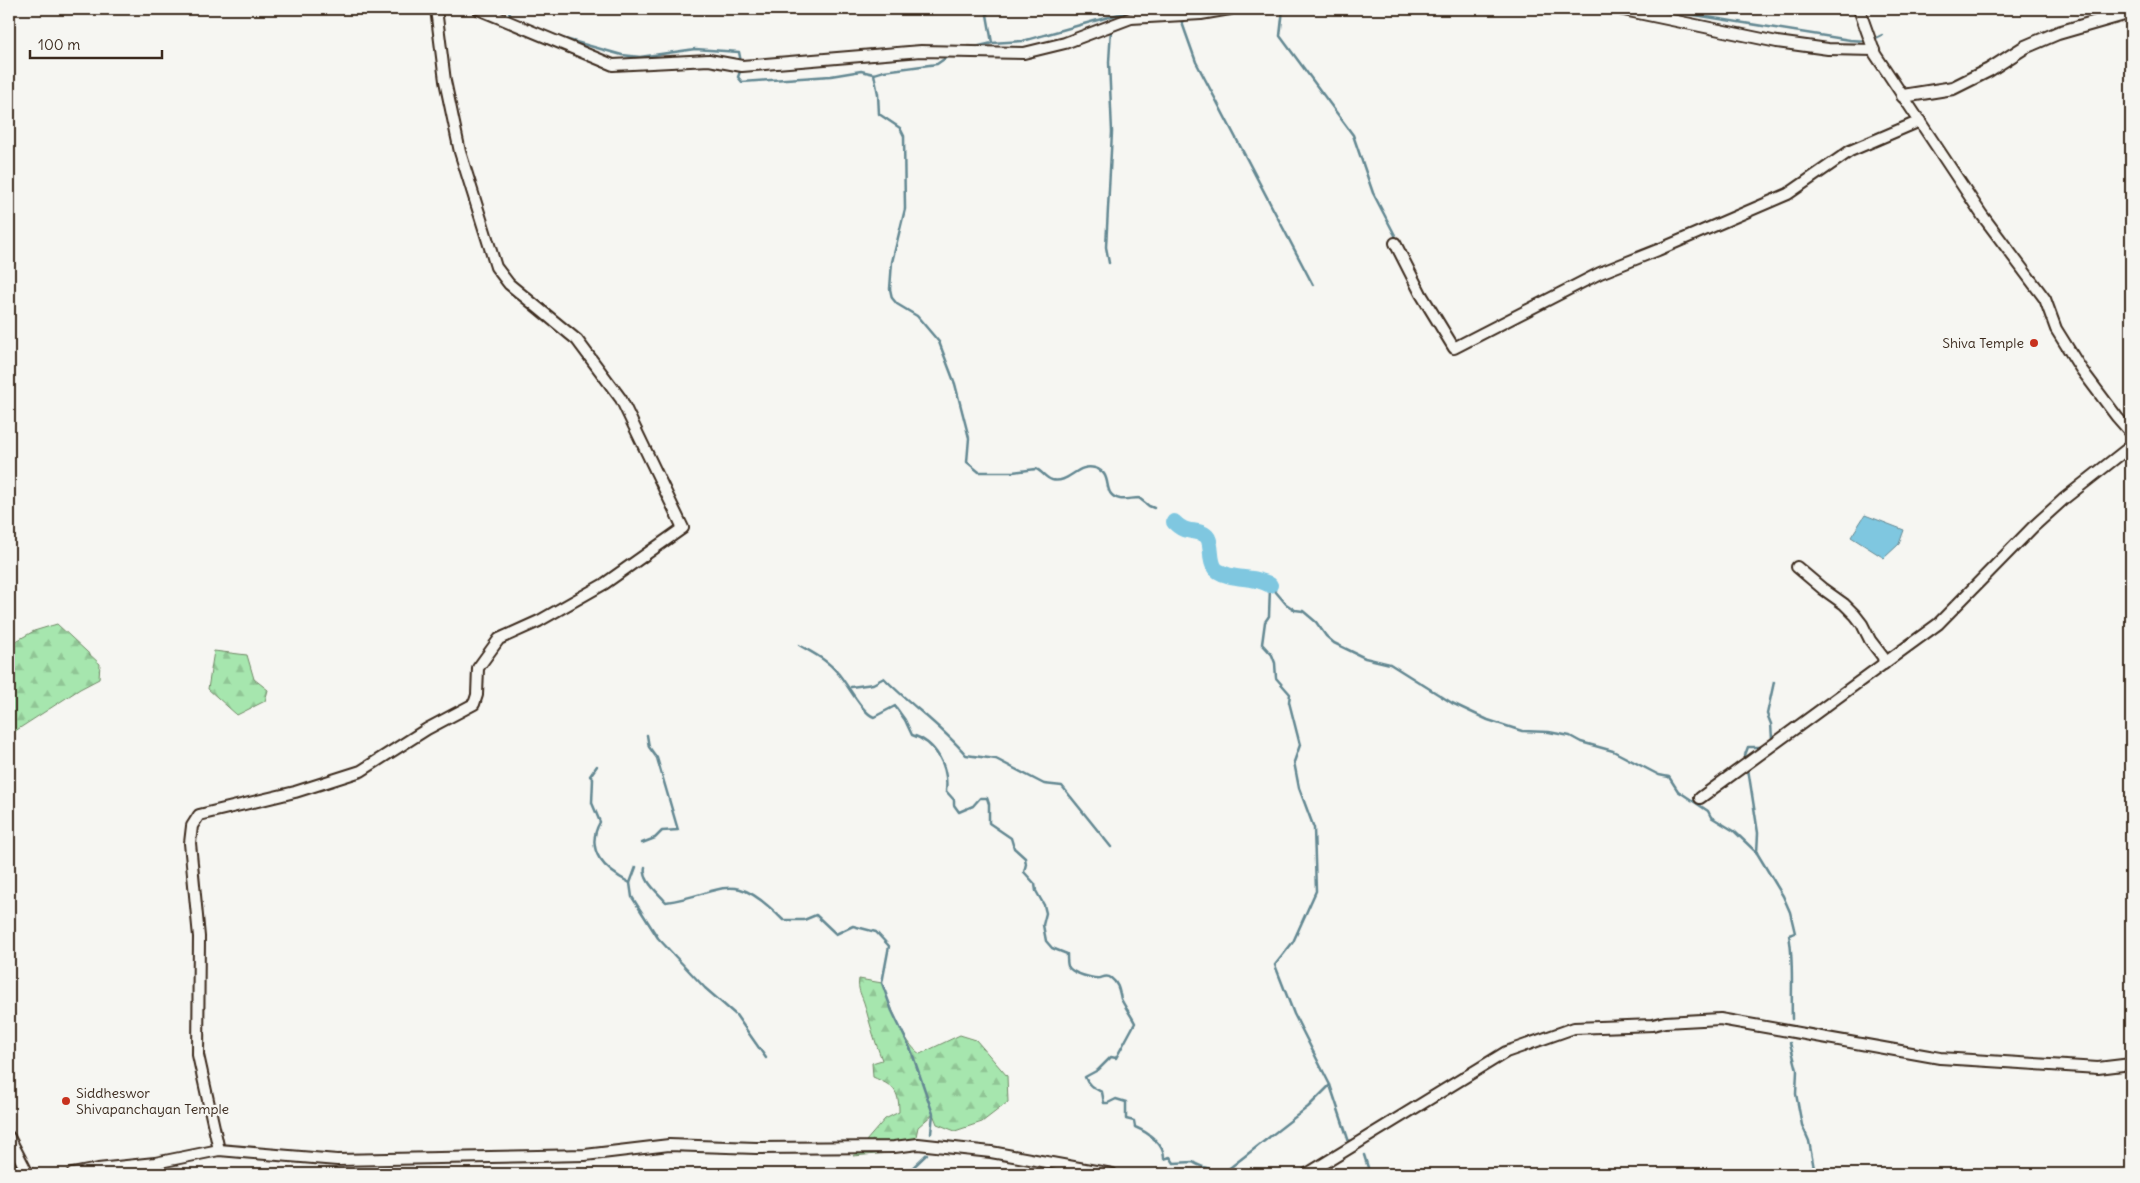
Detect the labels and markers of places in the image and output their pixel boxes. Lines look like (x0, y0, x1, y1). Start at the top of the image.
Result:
place label: Shiva Temple (1942, 334, 2024, 352)
marker: Shiva Temple (2028, 337, 2040, 349)
place label: Siddheswor Shivapanchayan Temple (76, 1084, 229, 1118)
marker: Siddheswor Shivapanchayan Temple (60, 1095, 72, 1107)

